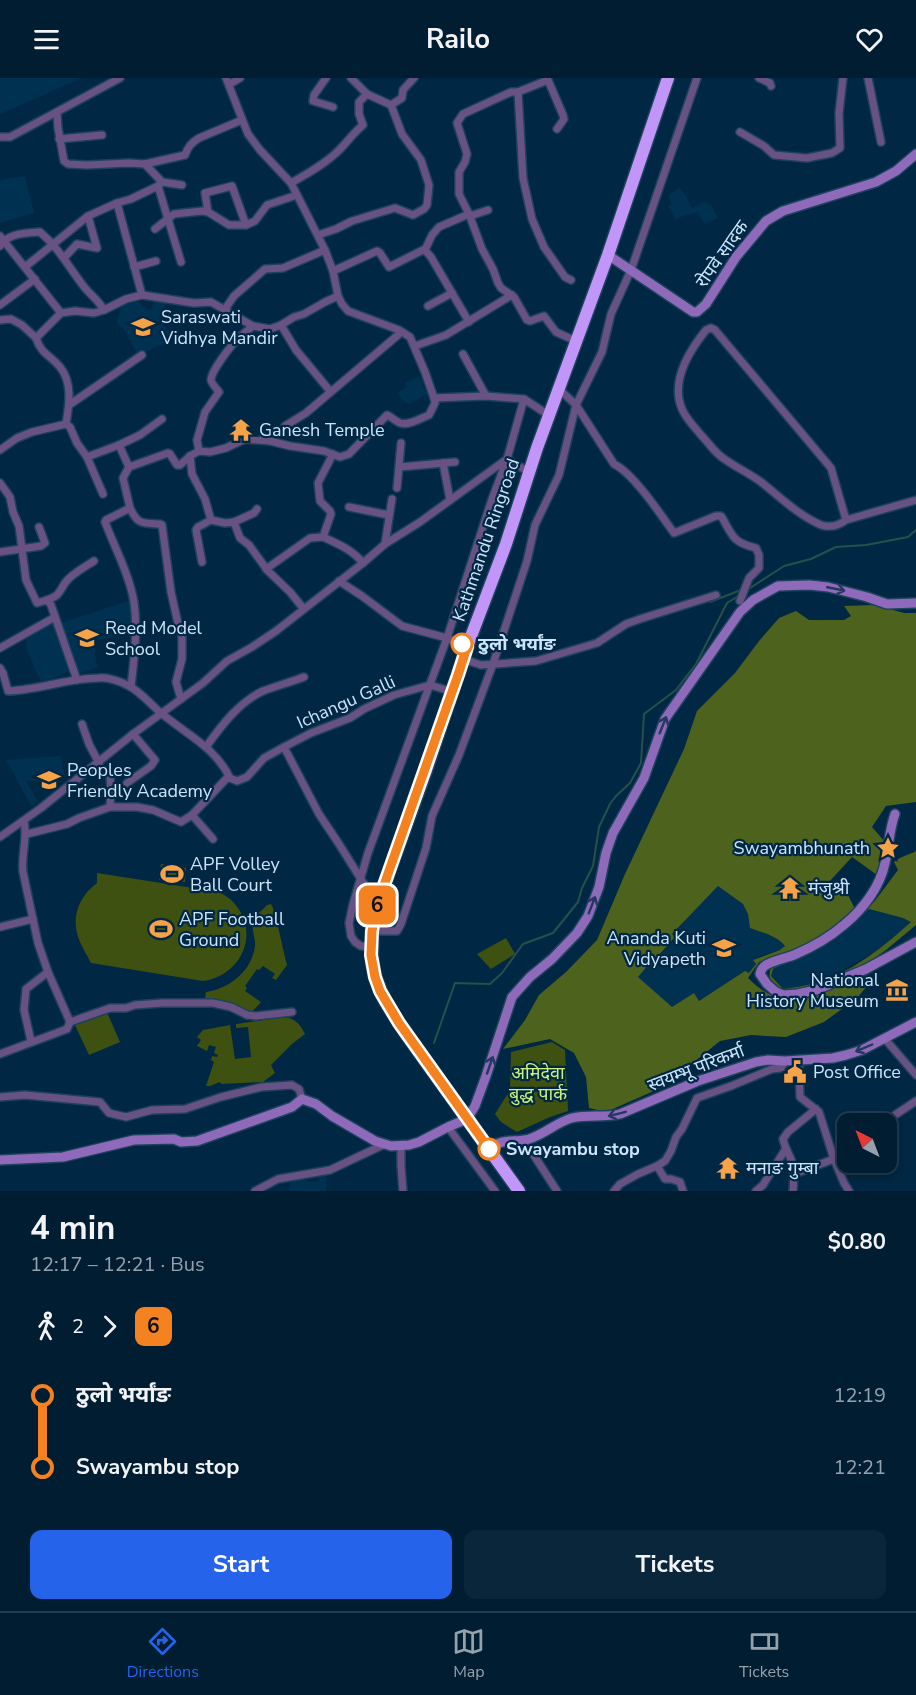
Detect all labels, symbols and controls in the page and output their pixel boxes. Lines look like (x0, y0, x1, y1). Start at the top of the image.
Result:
text: Railo (426, 21, 490, 58)
icon: menu (30, 23, 63, 56)
icon: heart (853, 23, 886, 56)
street label: रोपवे सादक (690, 215, 755, 292)
place label: Saraswati Vidhya Mandir (160, 305, 278, 350)
school or university icon: Saraswati Vidhya Mandir (130, 314, 156, 340)
temple icon: Ganesh Temple (228, 417, 254, 443)
place label: Ganesh Temple (259, 418, 385, 442)
street label: Kathmandu Ringroad (447, 455, 525, 625)
one-way arrow (826, 584, 845, 595)
place label: Reed Model School (105, 616, 203, 661)
school or university icon: Reed Model School (74, 625, 100, 651)
place label: ठुलो भर्यांङ (478, 632, 556, 656)
marker: ठुलो भर्यांङ (451, 633, 473, 655)
street label: Ichangu Galli (293, 670, 399, 734)
one-way arrow (658, 716, 669, 735)
place label: Peoples Friendly Academy (67, 758, 213, 803)
school or university icon: Peoples Friendly Academy (36, 767, 62, 793)
place icon: Swayambhunath (875, 835, 901, 861)
place label: Swayambhunath (734, 836, 870, 860)
place label: APF Volley Ball Court (190, 852, 280, 897)
sports icon: APF Volley Ball Court (159, 861, 185, 887)
temple icon: मंजुश्री (777, 875, 803, 901)
place label: मंजुश्री (808, 876, 850, 900)
line badge: 6 (358, 886, 397, 924)
text: 6 (371, 891, 383, 919)
one-way arrow (587, 897, 598, 915)
place label: APF Football Ground (179, 907, 285, 952)
sports icon: APF Football Ground (148, 916, 174, 942)
place label: Ananda Kuti Vidyapeth (607, 926, 706, 971)
school or university icon: Ananda Kuti Vidyapeth (711, 935, 737, 961)
place label: National History Museum (746, 968, 880, 1013)
museum icon: National History Museum (884, 977, 910, 1003)
street label: स्वयम्भू परिकर्मा (644, 1038, 749, 1097)
one-way arrow (855, 1044, 873, 1055)
one-way arrow (486, 1057, 497, 1075)
public building icon: Post Office (782, 1059, 808, 1085)
place label: Post Office (813, 1060, 901, 1084)
park label: अमिदेवा बुद्ध पार्क (509, 1061, 568, 1106)
one-way arrow (608, 1108, 627, 1120)
north arrow (837, 1113, 897, 1173)
map controls (837, 1113, 897, 1173)
place label: Swayambu stop (506, 1137, 640, 1161)
marker: Swayambu stop (478, 1138, 500, 1160)
temple icon: मनाङ गुम्बा (715, 1155, 741, 1181)
place label: मनाङ गुम्बा (746, 1156, 819, 1180)
text: 4 min (30, 1206, 115, 1251)
text: $0.80 (828, 1227, 886, 1257)
text: 12:17 – 12:21 · Bus (30, 1251, 205, 1278)
icon: walk (30, 1310, 63, 1343)
icon: forward (93, 1310, 126, 1343)
text: 6 (147, 1312, 160, 1340)
text: 2 (72, 1313, 84, 1340)
text: ठुलो भर्यांङ (76, 1380, 171, 1410)
text: 12:19 (833, 1382, 886, 1409)
text: Swayambu stop (76, 1452, 240, 1482)
text: 12:21 (833, 1454, 886, 1481)
button: Start (30, 1530, 452, 1599)
button: Tickets (464, 1530, 886, 1599)
tab: Directions (127, 1625, 199, 1683)
tab: Map (452, 1625, 485, 1683)
tab: Tickets (739, 1625, 789, 1683)

